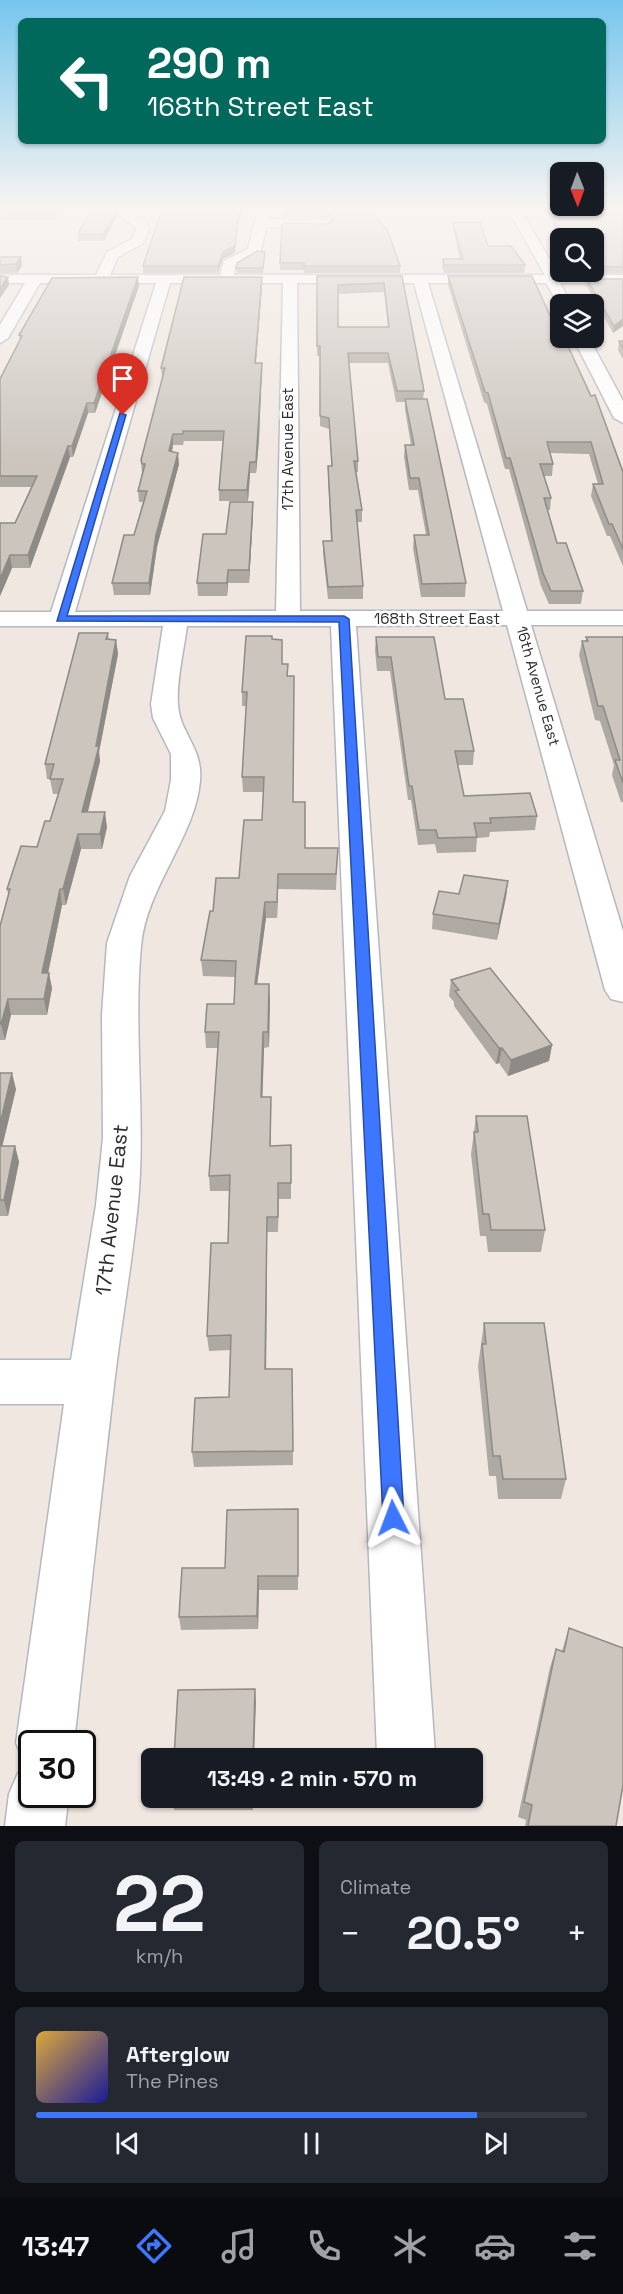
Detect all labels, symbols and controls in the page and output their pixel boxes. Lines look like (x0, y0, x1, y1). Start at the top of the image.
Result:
text: 290 m (147, 37, 272, 90)
icon: left (48, 42, 126, 120)
text: 168th Street East (147, 89, 374, 124)
north arrow (550, 162, 604, 216)
map controls (550, 162, 604, 348)
button: search (550, 228, 604, 282)
button: layers (550, 294, 604, 348)
pin (97, 353, 148, 415)
icon: arrive (106, 362, 139, 395)
street label: 17th Avenue East (278, 387, 297, 510)
street label: 168th Street East (374, 609, 500, 628)
street label: 16th Avenue East (512, 624, 565, 748)
street label: 17th Avenue East (89, 1123, 134, 1297)
position arrow (361, 1486, 425, 1550)
speed limit sign: 30 (18, 1730, 96, 1808)
text: 13:49 · 2 min · 570 m (207, 1764, 417, 1792)
text: 22 (113, 1854, 206, 1954)
text: Climate (340, 1874, 411, 1900)
text: 20.5° (407, 1905, 520, 1962)
text: − (340, 1913, 360, 1955)
text: + (567, 1913, 587, 1955)
text: km/h (136, 1943, 183, 1969)
text: Afterglow (126, 2040, 230, 2068)
text: The Pines (126, 2068, 219, 2094)
icon: previous (111, 2127, 144, 2160)
icon: pause (295, 2127, 328, 2160)
icon: next (479, 2127, 512, 2160)
icon: directions (133, 2225, 175, 2267)
icon: music (218, 2225, 260, 2267)
icon: phone (303, 2225, 345, 2267)
icon: climate (389, 2225, 431, 2267)
icon: car (474, 2225, 516, 2267)
icon: filters (559, 2225, 601, 2267)
text: 13:47 (22, 2229, 89, 2264)

